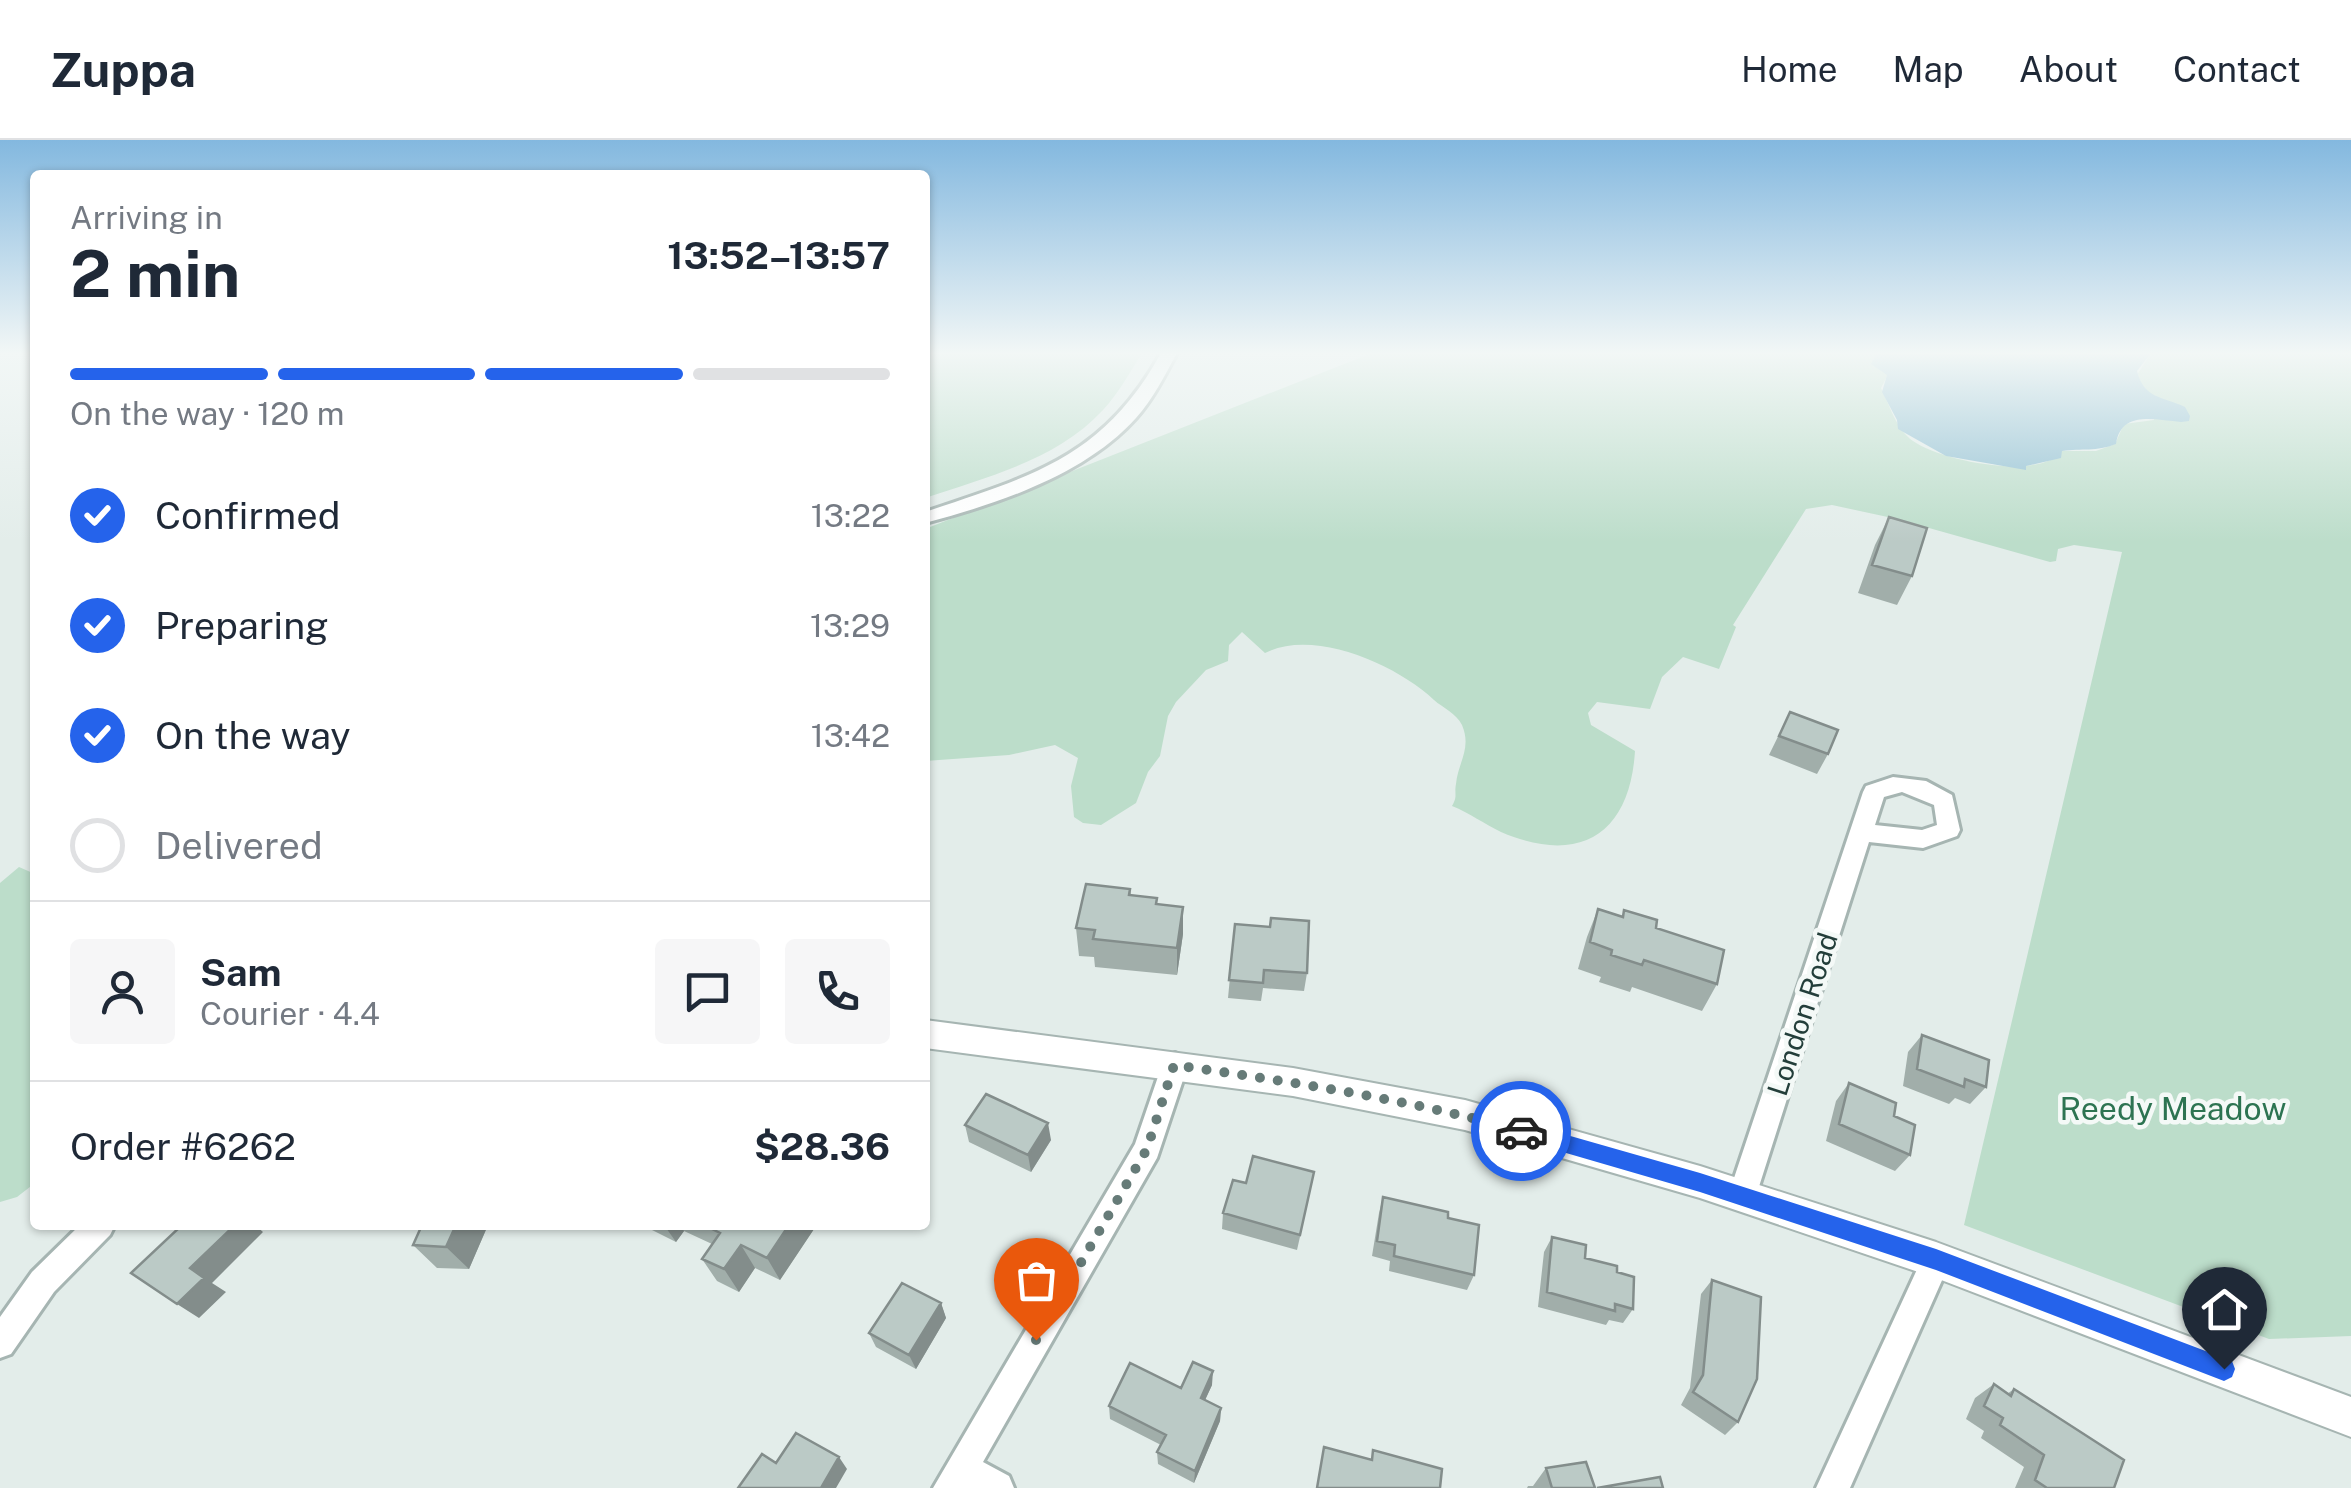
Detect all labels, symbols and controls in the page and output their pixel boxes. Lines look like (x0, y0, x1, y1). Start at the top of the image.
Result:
text: Zuppa (50, 41, 196, 98)
text: Home (1741, 49, 1838, 90)
text: Map (1893, 49, 1964, 90)
text: About (2019, 49, 2118, 90)
text: Contact (2173, 49, 2301, 90)
text: Arriving in (70, 199, 223, 236)
text: 13:52–13:57 (667, 233, 890, 278)
text: 2 min (70, 235, 240, 312)
text: On the way · 120 m (70, 395, 344, 432)
icon: check (70, 488, 125, 543)
text: Confirmed (155, 493, 340, 538)
text: 13:22 (811, 497, 890, 534)
icon: check (70, 598, 125, 653)
text: Preparing (155, 603, 329, 648)
text: 13:29 (810, 607, 890, 644)
icon: check (70, 708, 125, 763)
text: On the way (155, 713, 351, 758)
text: 13:42 (811, 717, 890, 754)
text: Delivered (155, 823, 323, 868)
street label: London Road (1760, 928, 1844, 1100)
button: person (70, 939, 175, 1044)
button: chat (655, 939, 760, 1044)
button: phone (785, 939, 890, 1044)
text: Sam (200, 950, 282, 995)
text: Courier · 4.4 (200, 995, 380, 1032)
courier (1471, 1081, 1571, 1181)
park label: Reedy Meadow (2060, 1090, 2286, 1127)
icon: car (1494, 1104, 1549, 1159)
text: Order #6262 (70, 1124, 296, 1169)
text: $28.36 (754, 1124, 890, 1169)
pin (994, 1238, 1079, 1341)
icon: bag (1009, 1253, 1064, 1308)
pin (2182, 1267, 2267, 1370)
icon: home (2197, 1282, 2252, 1337)

